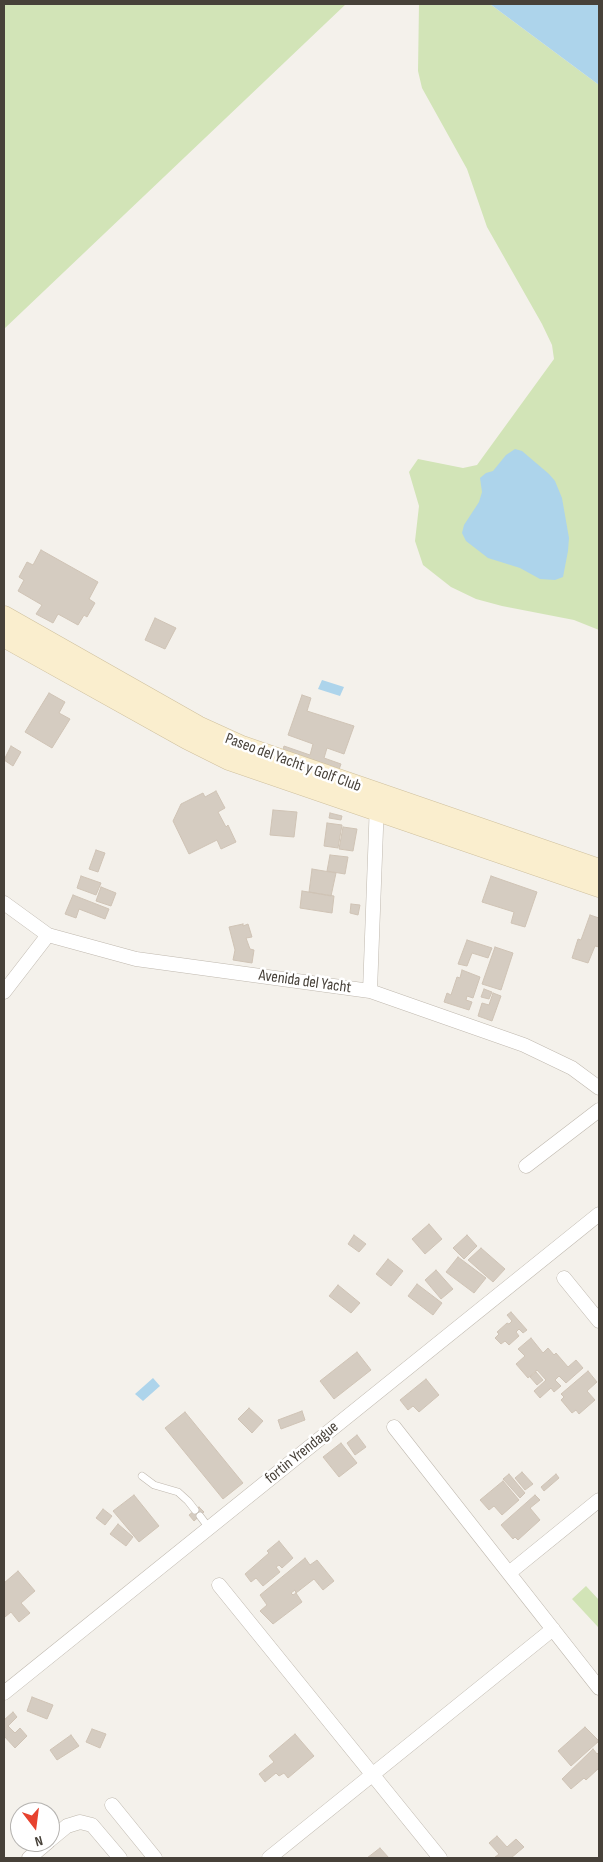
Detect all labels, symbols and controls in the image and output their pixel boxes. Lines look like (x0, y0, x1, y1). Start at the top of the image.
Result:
street label: Paseo del Yacht y Golf Club (222, 729, 364, 797)
street label: Avenida del Yacht (257, 966, 353, 998)
street label: fortin Yrendague (261, 1418, 343, 1488)
north arrow (10, 1802, 60, 1852)
text: N (33, 1832, 45, 1850)

